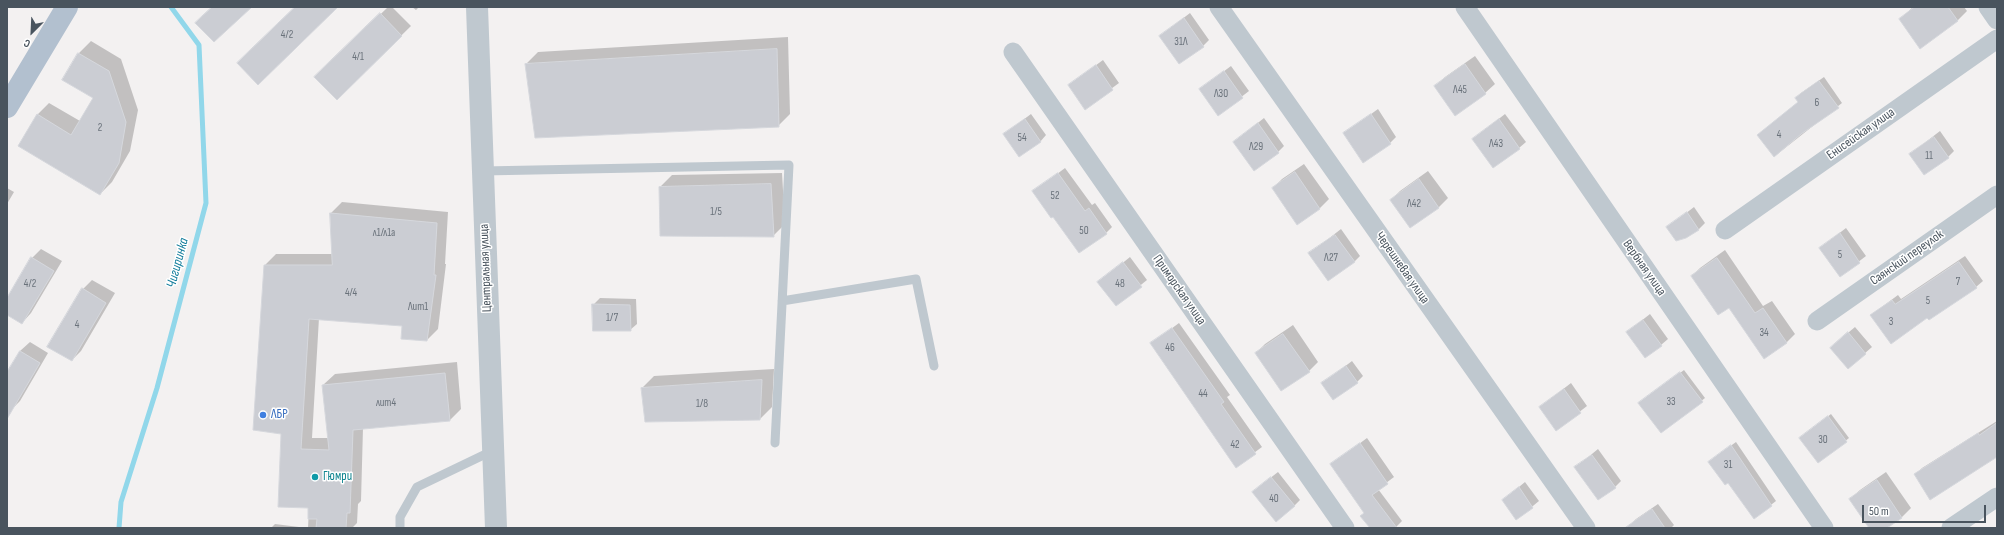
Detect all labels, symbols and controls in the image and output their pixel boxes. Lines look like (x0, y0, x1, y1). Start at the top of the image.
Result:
north arrow (12, 12, 52, 52)
house number: 4/2 (281, 28, 293, 42)
house number: 31Л (1174, 35, 1188, 49)
text: С (22, 36, 32, 51)
house number: 4/1 (352, 50, 364, 64)
house number: Л45 (1453, 83, 1467, 97)
house number: Л30 (1214, 87, 1228, 101)
house number: 6 (1815, 96, 1819, 110)
street label: Енисейская улица (1824, 105, 1898, 163)
house number: 2 (98, 121, 102, 135)
house number: 4 (1777, 128, 1781, 142)
house number: 54 (1017, 131, 1027, 145)
house number: Л43 (1489, 137, 1503, 151)
house number: Л29 (1249, 140, 1263, 154)
house number: 11 (1925, 149, 1933, 163)
house number: 52 (1051, 189, 1059, 203)
house number: Л42 (1407, 197, 1421, 211)
house number: 1/5 (710, 205, 722, 219)
street label: Центральная улица (477, 224, 495, 312)
house number: 50 (1079, 224, 1089, 238)
house number: л1/л1а (373, 226, 395, 240)
street label: Саянский переулок (1867, 227, 1947, 289)
street label: Черешневая улица (1372, 229, 1432, 307)
water label: Чигиринка (163, 236, 193, 290)
street label: Вербная улица (1619, 237, 1669, 299)
house number: 5 (1838, 248, 1842, 262)
house number: Л27 (1324, 251, 1338, 265)
street label: Приморская улица (1149, 252, 1209, 328)
house number: 7 (1956, 275, 1960, 289)
house number: 4/2 (24, 277, 36, 291)
house number: 48 (1115, 277, 1125, 291)
house number: 4/4 (345, 286, 357, 300)
house number: 5 (1926, 294, 1930, 308)
house number: Лит1 (408, 300, 428, 314)
house number: 1/7 (606, 311, 618, 325)
house number: 3 (1889, 315, 1893, 329)
house number: 4 (75, 318, 79, 332)
house number: 34 (1759, 326, 1769, 340)
house number: 46 (1165, 341, 1175, 355)
house number: 44 (1198, 387, 1208, 401)
house number: 33 (1666, 395, 1676, 409)
house number: лит4 (376, 396, 396, 410)
house number: 1/8 (696, 397, 708, 411)
place label: ЛБР (271, 407, 288, 423)
marker: ЛБР (258, 410, 268, 420)
house number: 30 (1818, 433, 1828, 447)
house number: 42 (1230, 438, 1240, 452)
house number: 31 (1724, 458, 1732, 472)
place label: Гюмри (323, 469, 352, 485)
marker: Гюмри (310, 472, 320, 482)
house number: 40 (1269, 492, 1279, 506)
scale bar (1864, 497, 1988, 523)
text: 50 m (1869, 504, 1889, 519)

